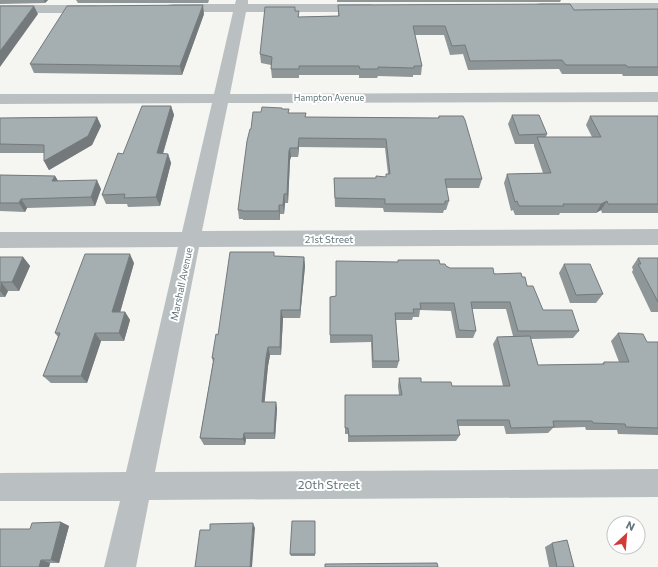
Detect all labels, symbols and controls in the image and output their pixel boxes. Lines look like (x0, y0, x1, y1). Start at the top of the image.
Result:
street label: Hampton Avenue (294, 92, 364, 103)
street label: 21st Street (305, 233, 353, 245)
street label: Marshall Avenue (167, 246, 195, 322)
street label: 20th Street (298, 477, 360, 491)
north arrow (606, 515, 646, 555)
text: N (624, 518, 637, 533)

